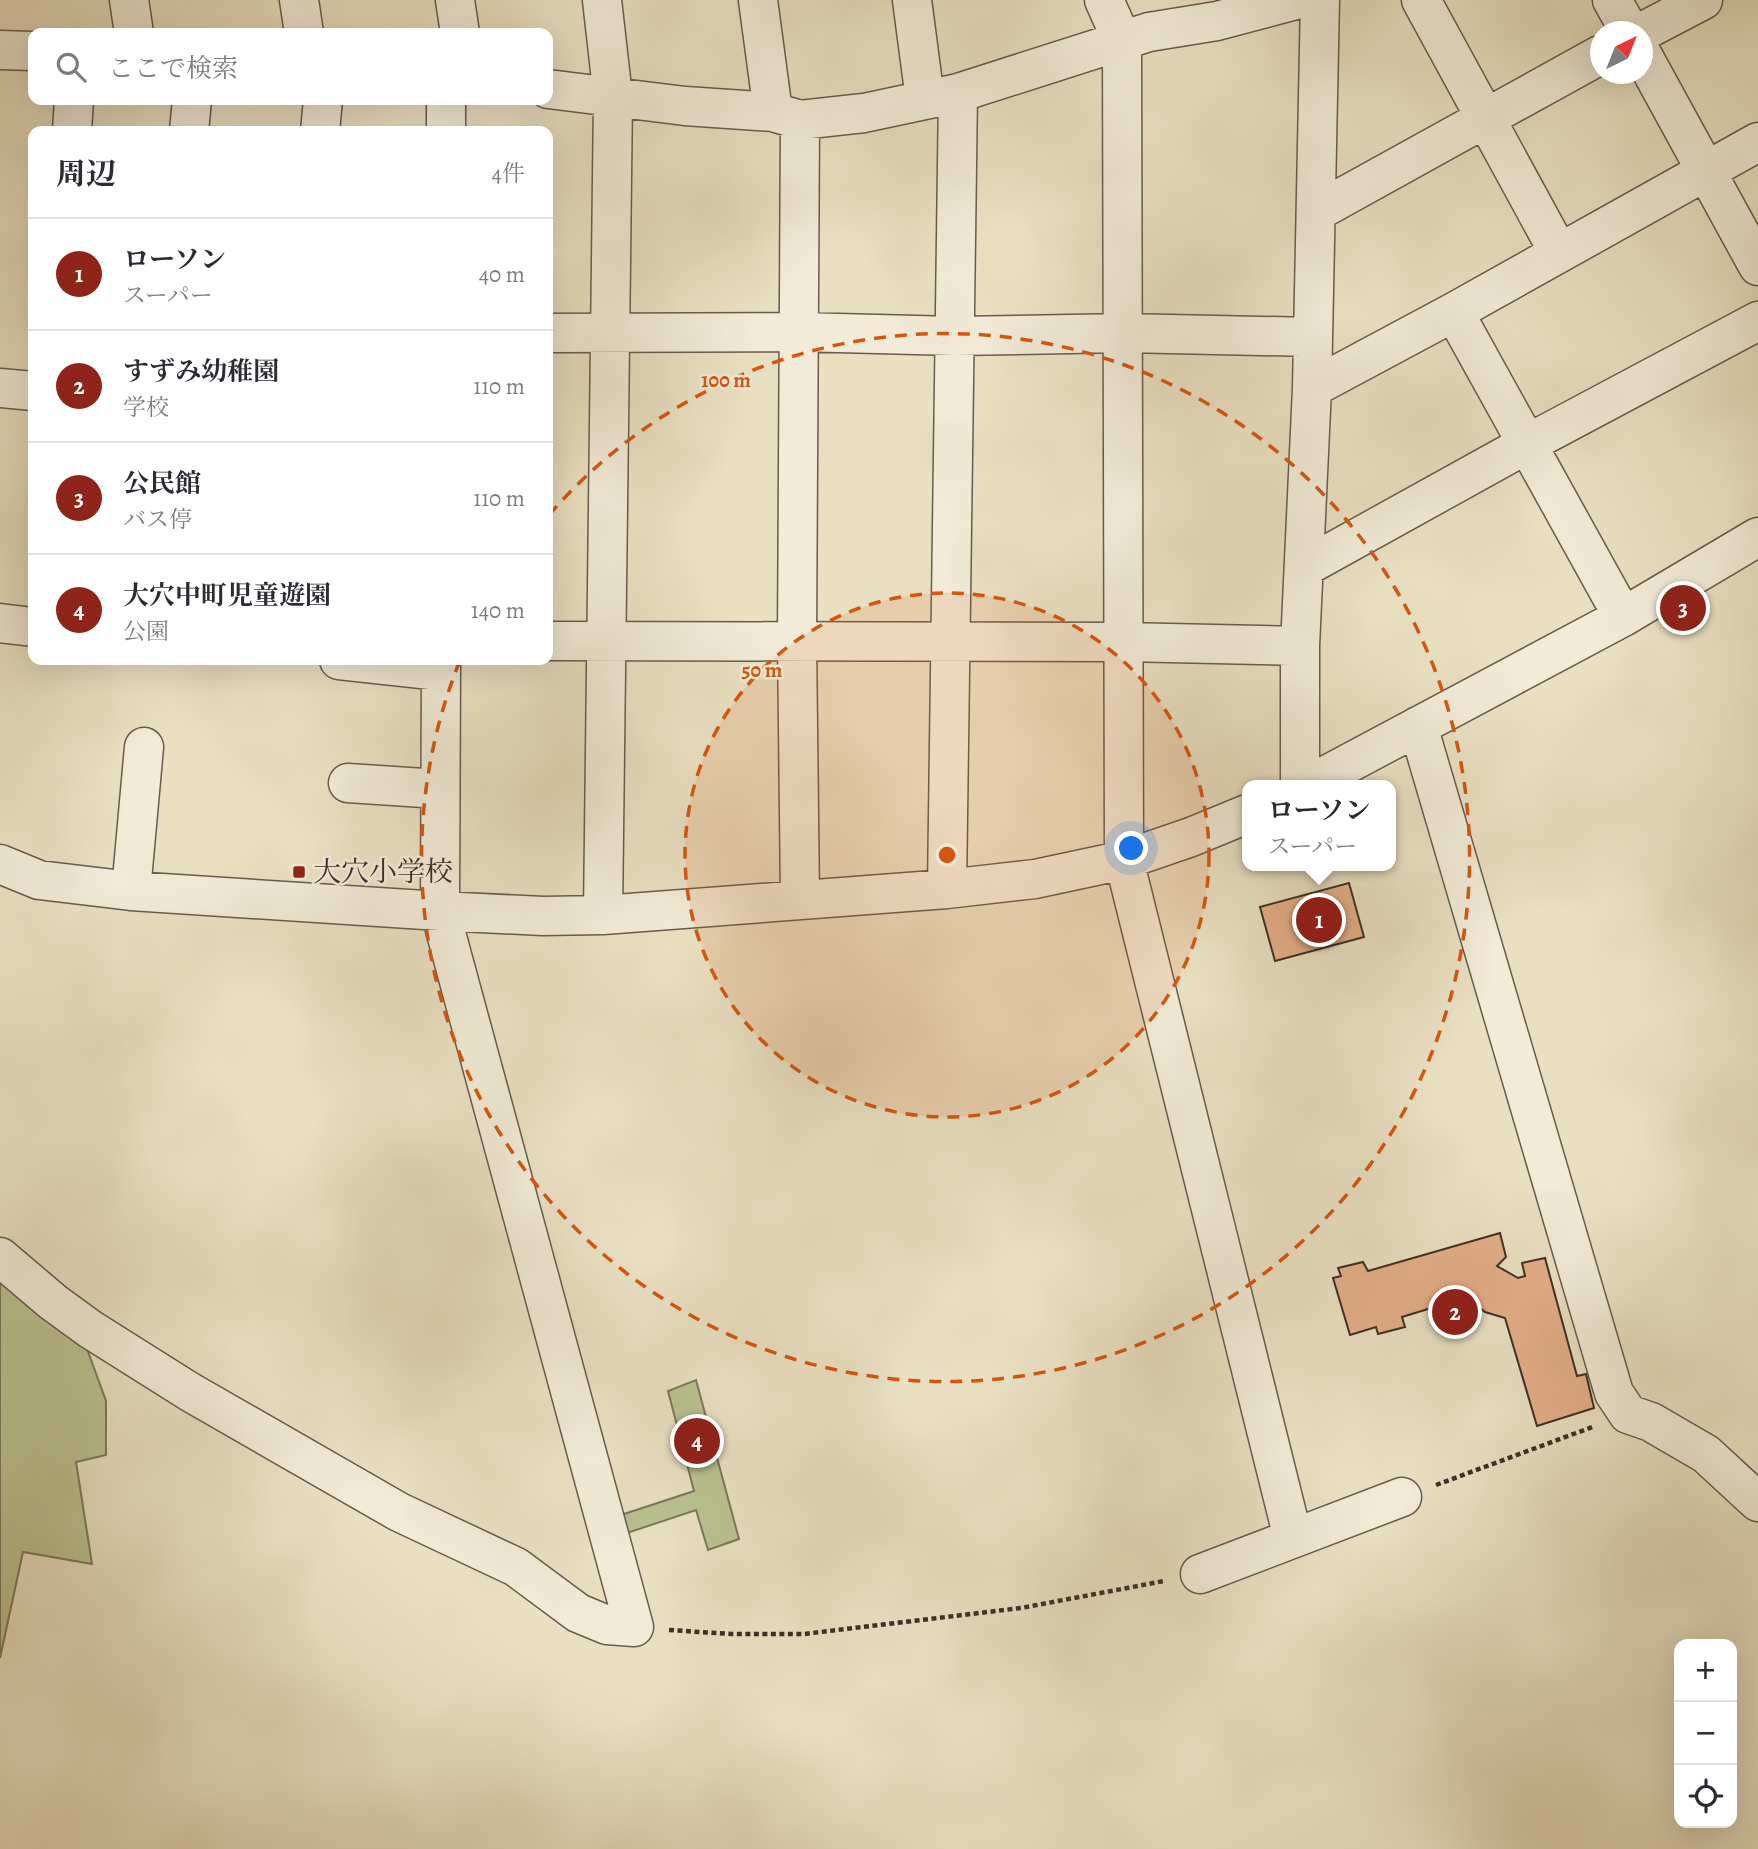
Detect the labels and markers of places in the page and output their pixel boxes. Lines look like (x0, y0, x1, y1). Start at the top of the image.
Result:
pin: 3 (1660, 582, 1706, 634)
centre of rings (935, 843, 959, 867)
place label: 大穴小学校 (313, 853, 453, 891)
marker: 大穴小学校 (291, 864, 307, 880)
pin: 1 (1296, 894, 1342, 946)
pin: 2 (1432, 1286, 1478, 1338)
pin: 4 (674, 1415, 720, 1467)

